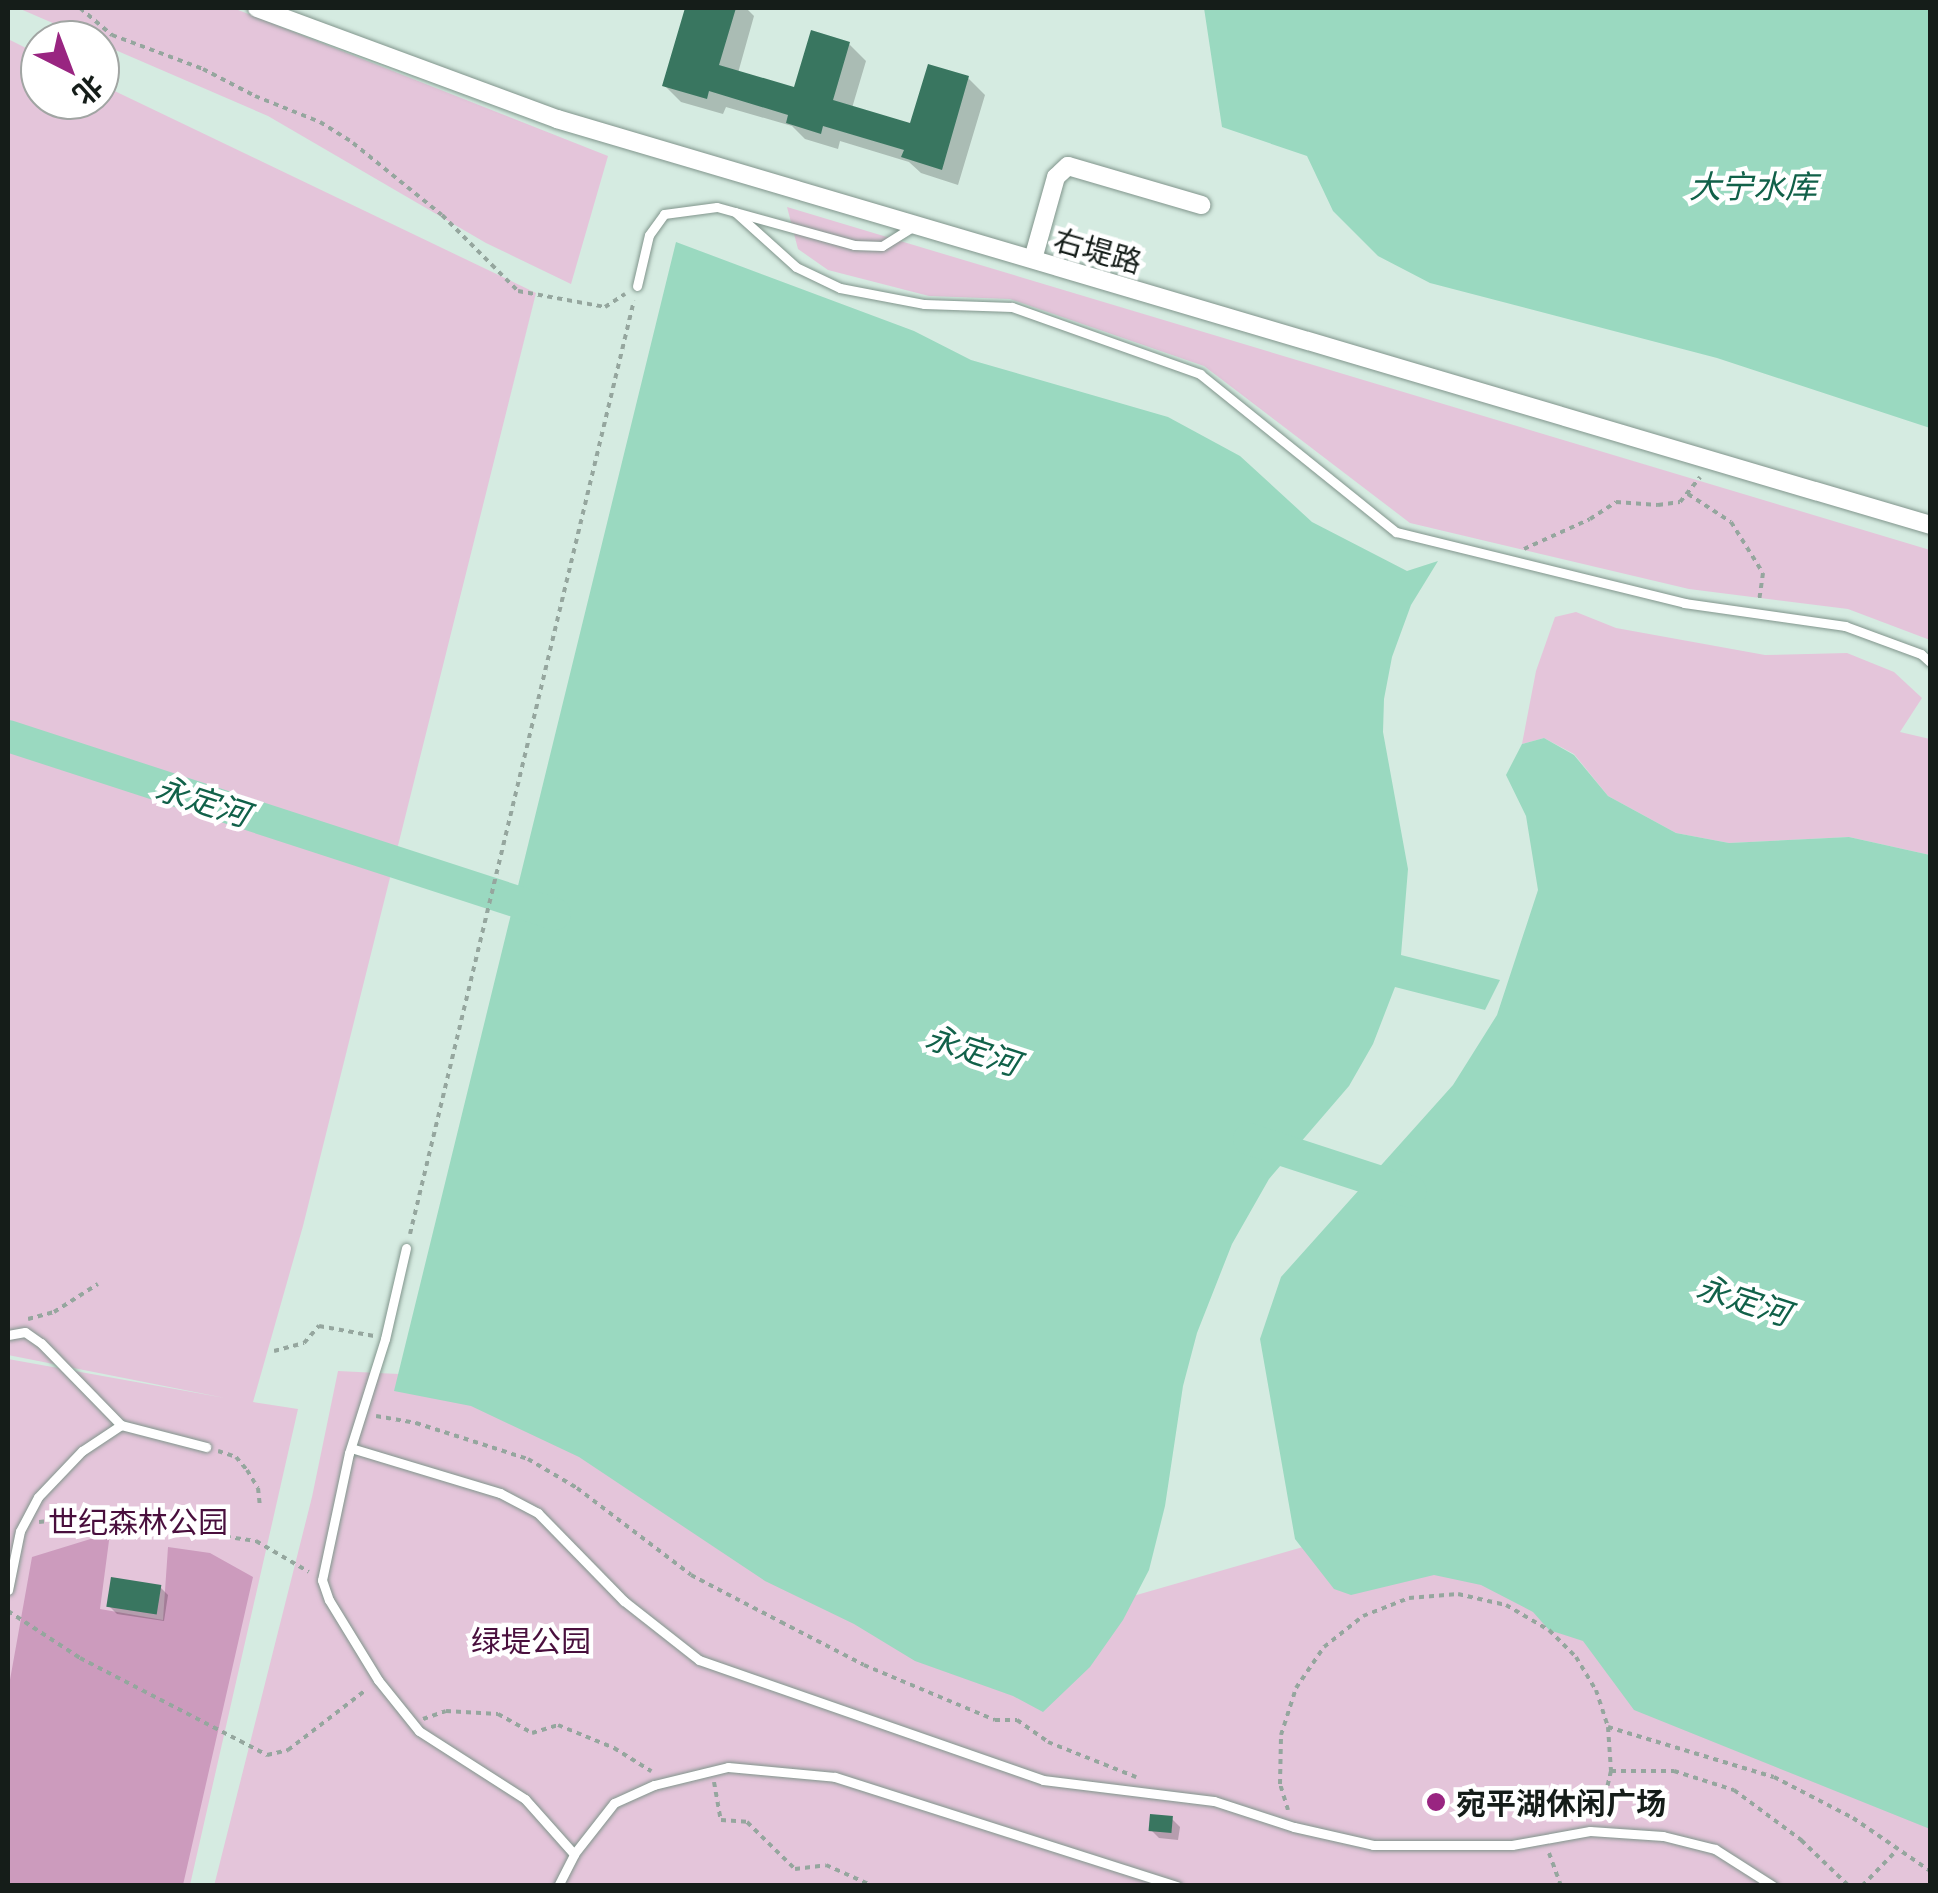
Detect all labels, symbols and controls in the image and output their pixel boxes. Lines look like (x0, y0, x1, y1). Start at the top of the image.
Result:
north arrow (20, 20, 120, 120)
text: 北 (67, 69, 111, 113)
water label: 大宁水库 (1689, 166, 1817, 204)
street label: 右堤路 (1050, 220, 1146, 280)
water label: 永定河 (151, 767, 255, 833)
water label: 永定河 (921, 1016, 1025, 1082)
water label: 永定河 (1692, 1266, 1796, 1332)
park label: 世纪森林公园 (48, 1503, 228, 1539)
park label: 绿堤公园 (471, 1622, 591, 1658)
place label: 宛平湖休闲广场 (1456, 1784, 1666, 1820)
marker: 宛平湖休闲广场 (1425, 1791, 1447, 1813)

